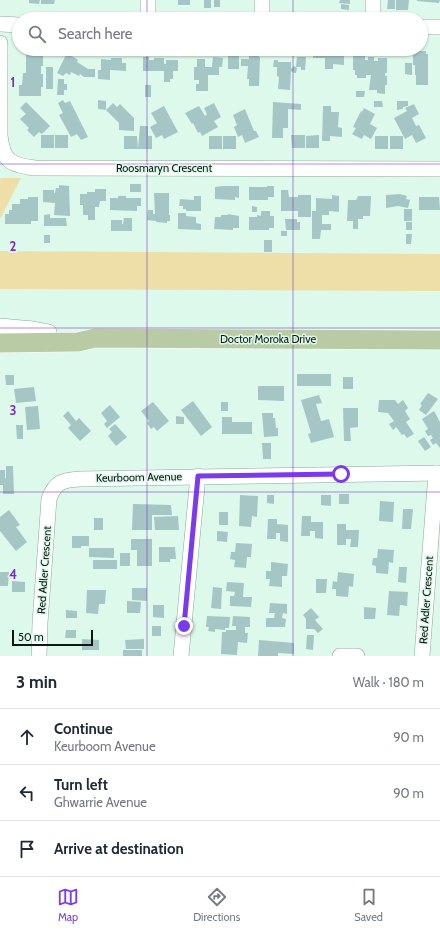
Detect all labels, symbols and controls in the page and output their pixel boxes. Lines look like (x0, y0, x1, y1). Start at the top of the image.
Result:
search box (12, 12, 428, 56)
icon: search (26, 23, 48, 45)
text: Search here (58, 25, 133, 43)
text: 1 (11, 74, 15, 90)
street label: Roosmaryn Crescent (116, 161, 212, 175)
text: 2 (10, 238, 17, 254)
street label: Doctor Moroka Drive (220, 332, 316, 346)
text: 3 (9, 402, 17, 418)
route start (332, 465, 350, 483)
street label: Keurboom Avenue (96, 469, 182, 485)
street label: Red Adler Crescent (34, 525, 54, 614)
street label: Red Adler Crescent (416, 555, 436, 644)
text: 4 (9, 566, 17, 582)
route end (175, 617, 193, 635)
scale bar (12, 628, 93, 647)
text: 50 m (18, 630, 44, 644)
text: 3 min (16, 672, 57, 692)
text: Walk · 180 m (353, 674, 424, 690)
text: Continue (54, 720, 113, 738)
icon: ahead (16, 726, 38, 748)
text: 90 m (393, 729, 424, 745)
text: Keurboom Avenue (54, 738, 156, 754)
text: Turn left (54, 776, 108, 794)
icon: left (16, 782, 38, 804)
text: 90 m (393, 785, 424, 801)
text: Ghwarrie Avenue (54, 794, 147, 810)
icon: arrive (16, 838, 38, 860)
text: Arrive at destination (54, 840, 184, 858)
tab: Map (57, 886, 79, 924)
tab: Directions (193, 886, 240, 924)
tab: Saved (354, 886, 383, 924)

